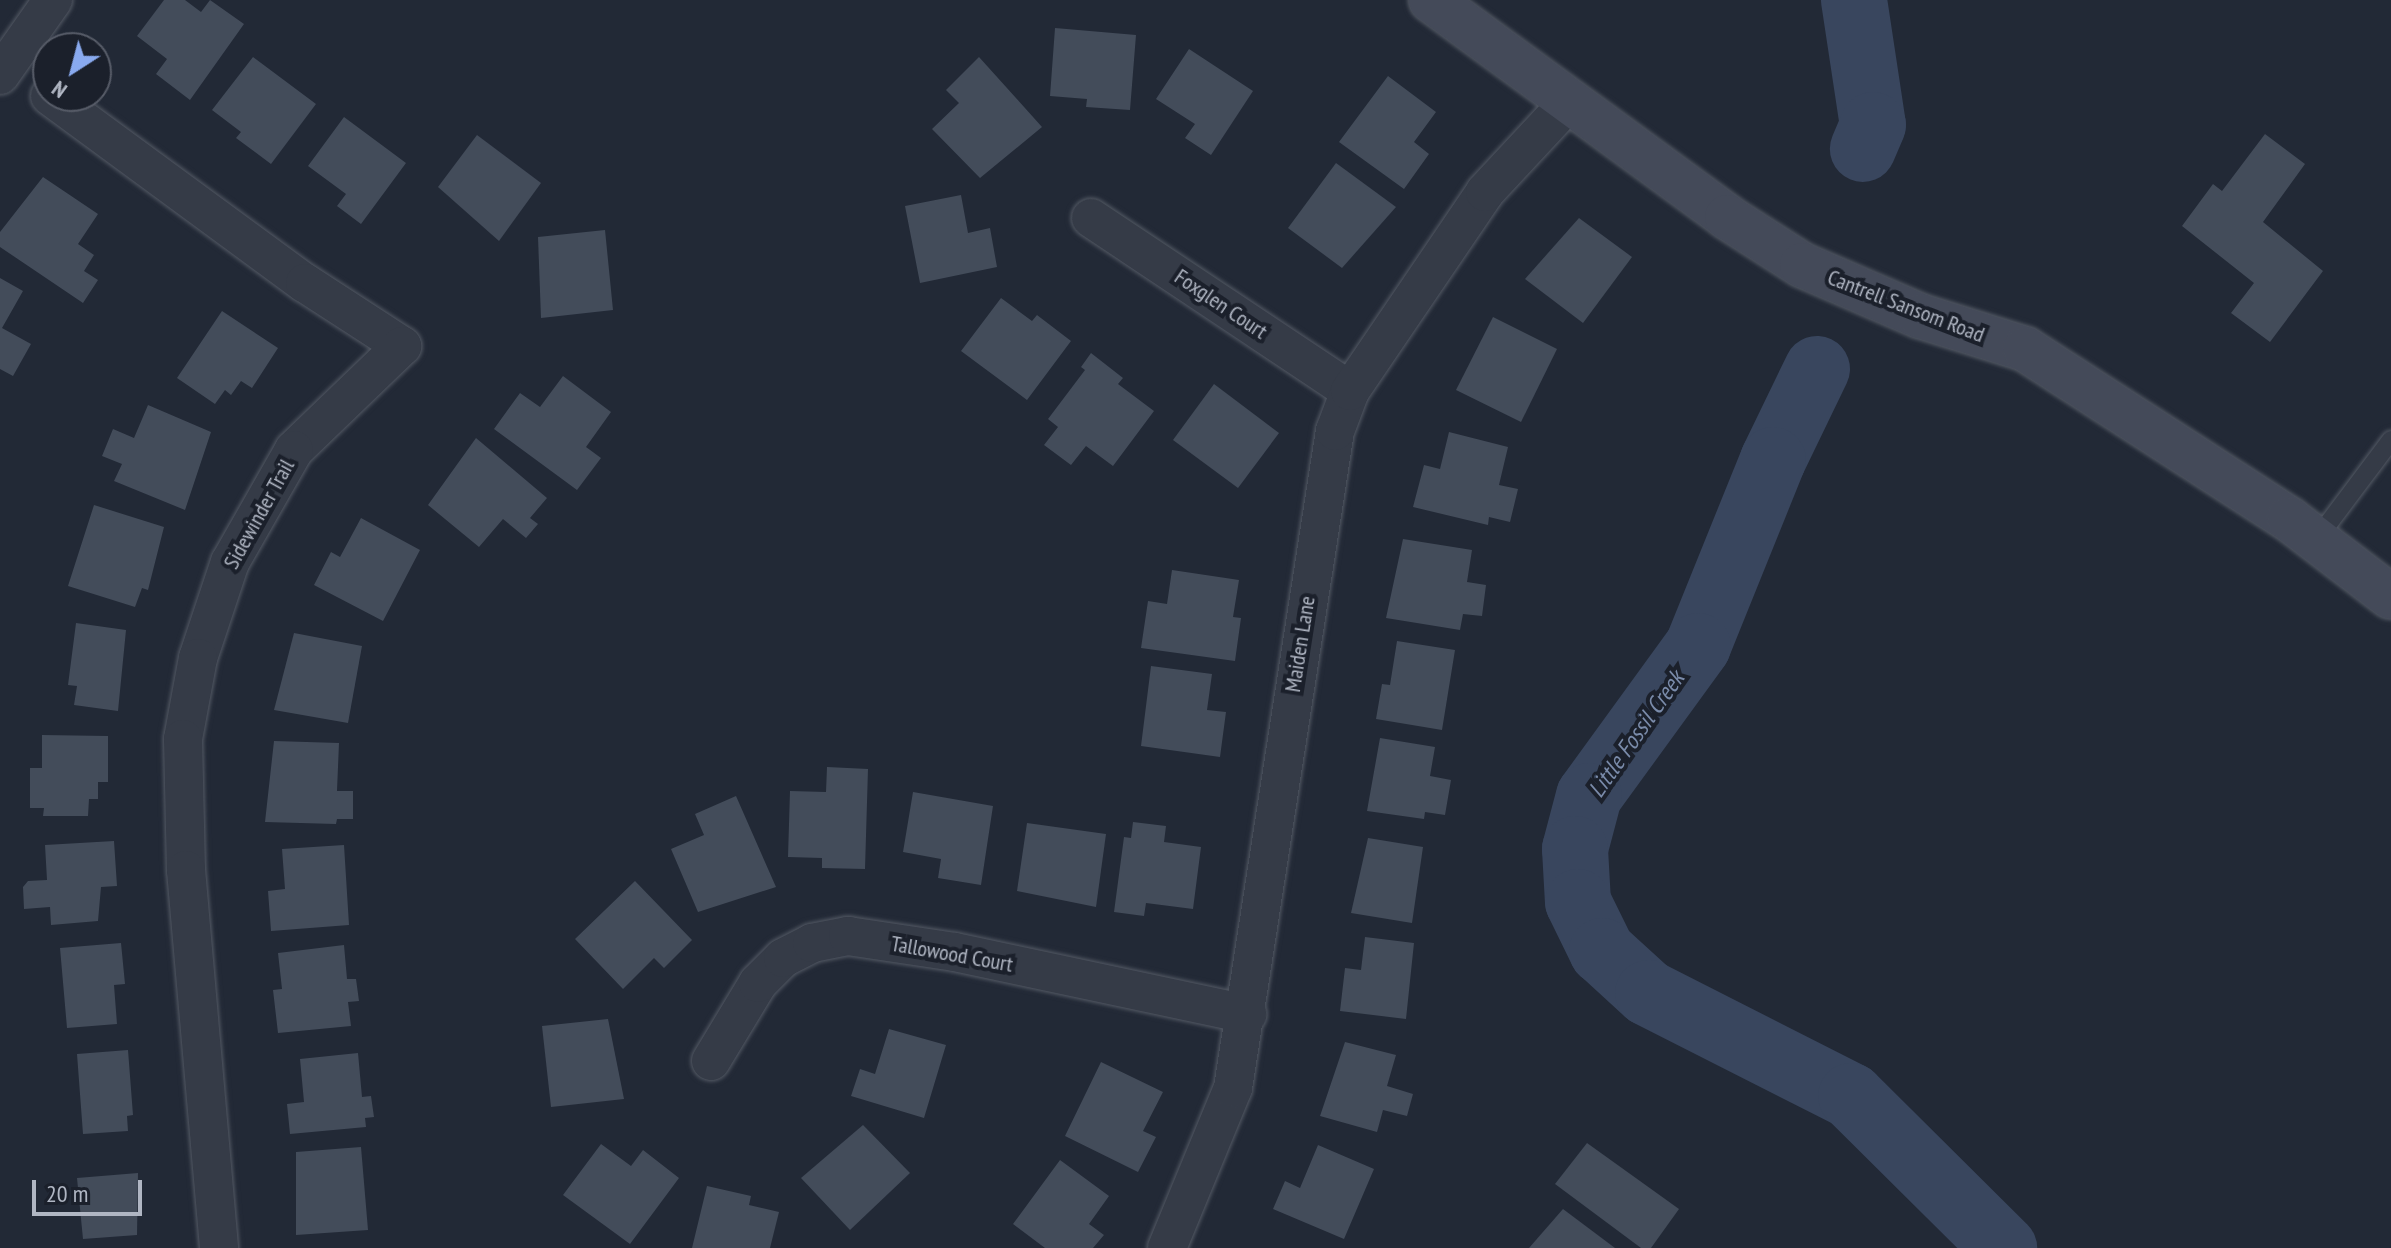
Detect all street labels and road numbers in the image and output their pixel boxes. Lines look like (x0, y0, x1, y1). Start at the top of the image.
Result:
street label: Foxglen Court (1170, 263, 1272, 345)
street label: Cantrell Sansom Road (1824, 264, 1988, 348)
street label: Sidewinder Trail (218, 454, 300, 574)
street label: Maiden Lane (1279, 594, 1321, 694)
street label: Tallowood Court (889, 930, 1015, 978)

